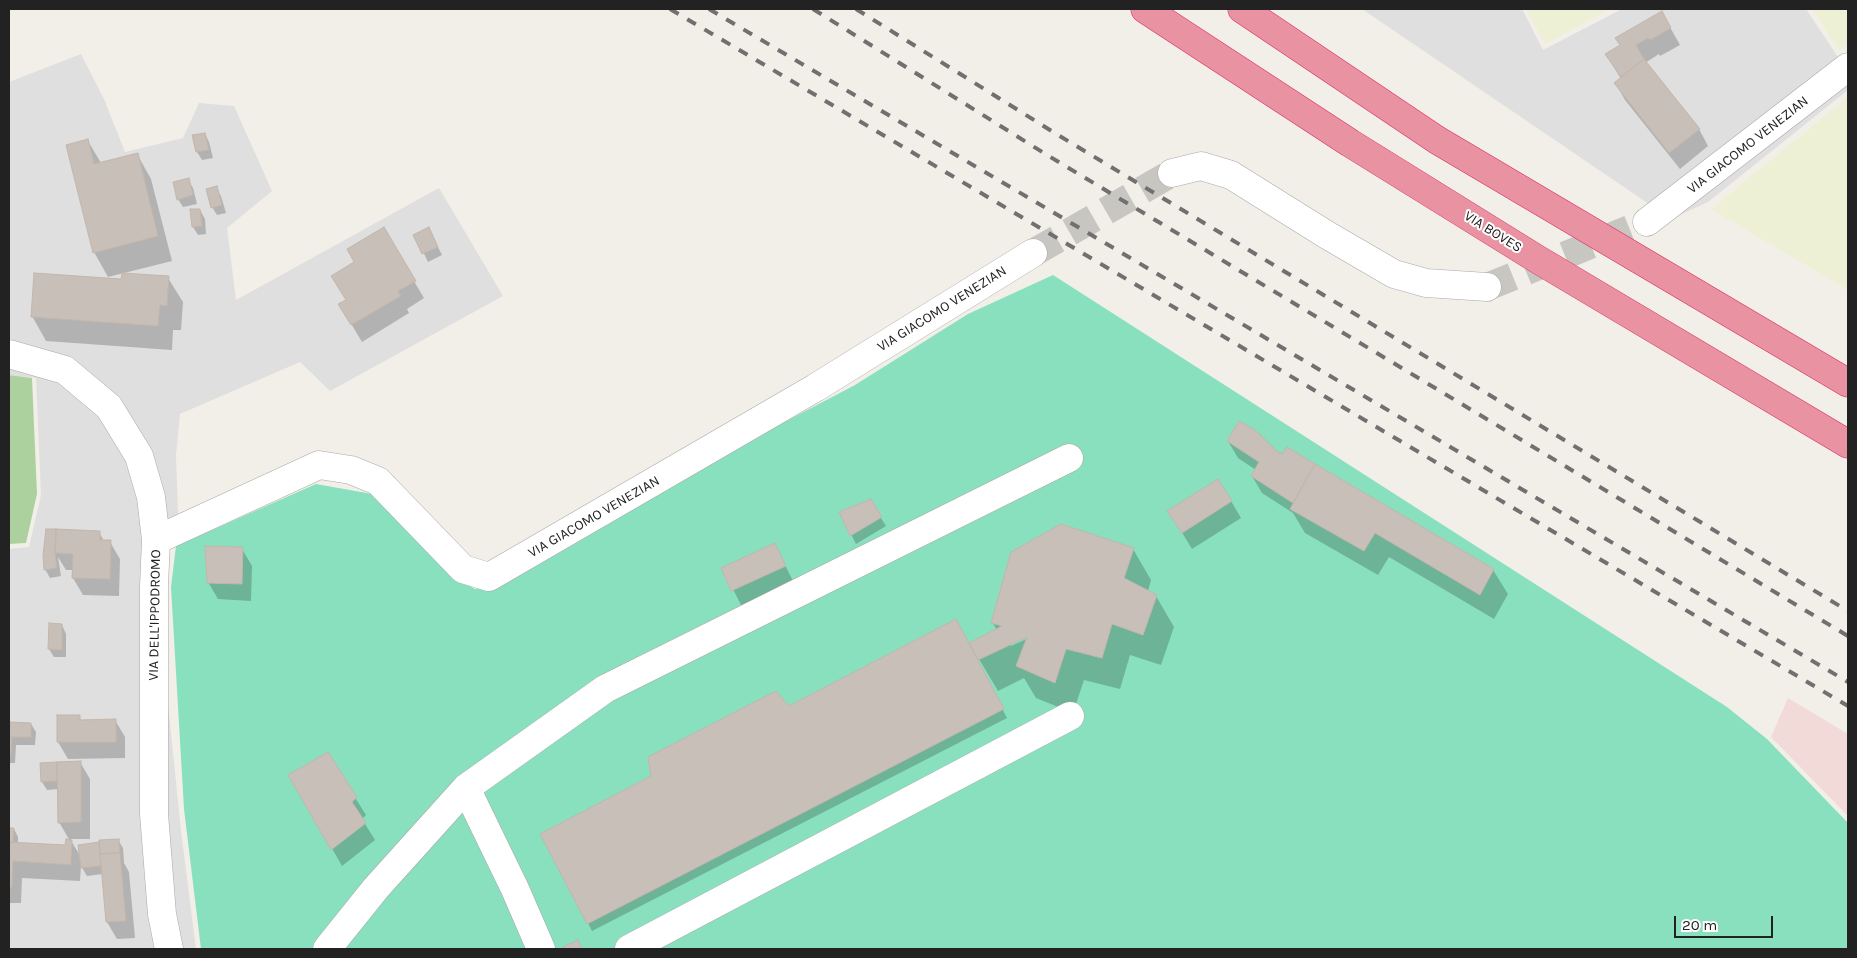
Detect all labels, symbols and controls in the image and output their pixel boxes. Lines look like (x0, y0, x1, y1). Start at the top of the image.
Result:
street label: VIA GIACOMO VENEZIAN (1684, 93, 1812, 197)
street label: VIA BOVES (1461, 208, 1525, 256)
street label: VIA GIACOMO VENEZIAN (874, 262, 1010, 356)
street label: VIA GIACOMO VENEZIAN (525, 472, 663, 562)
street label: VIA DELL'IPPODROMO (145, 549, 165, 681)
scale bar (1677, 906, 1776, 938)
text: 20 m (1682, 916, 1717, 934)

